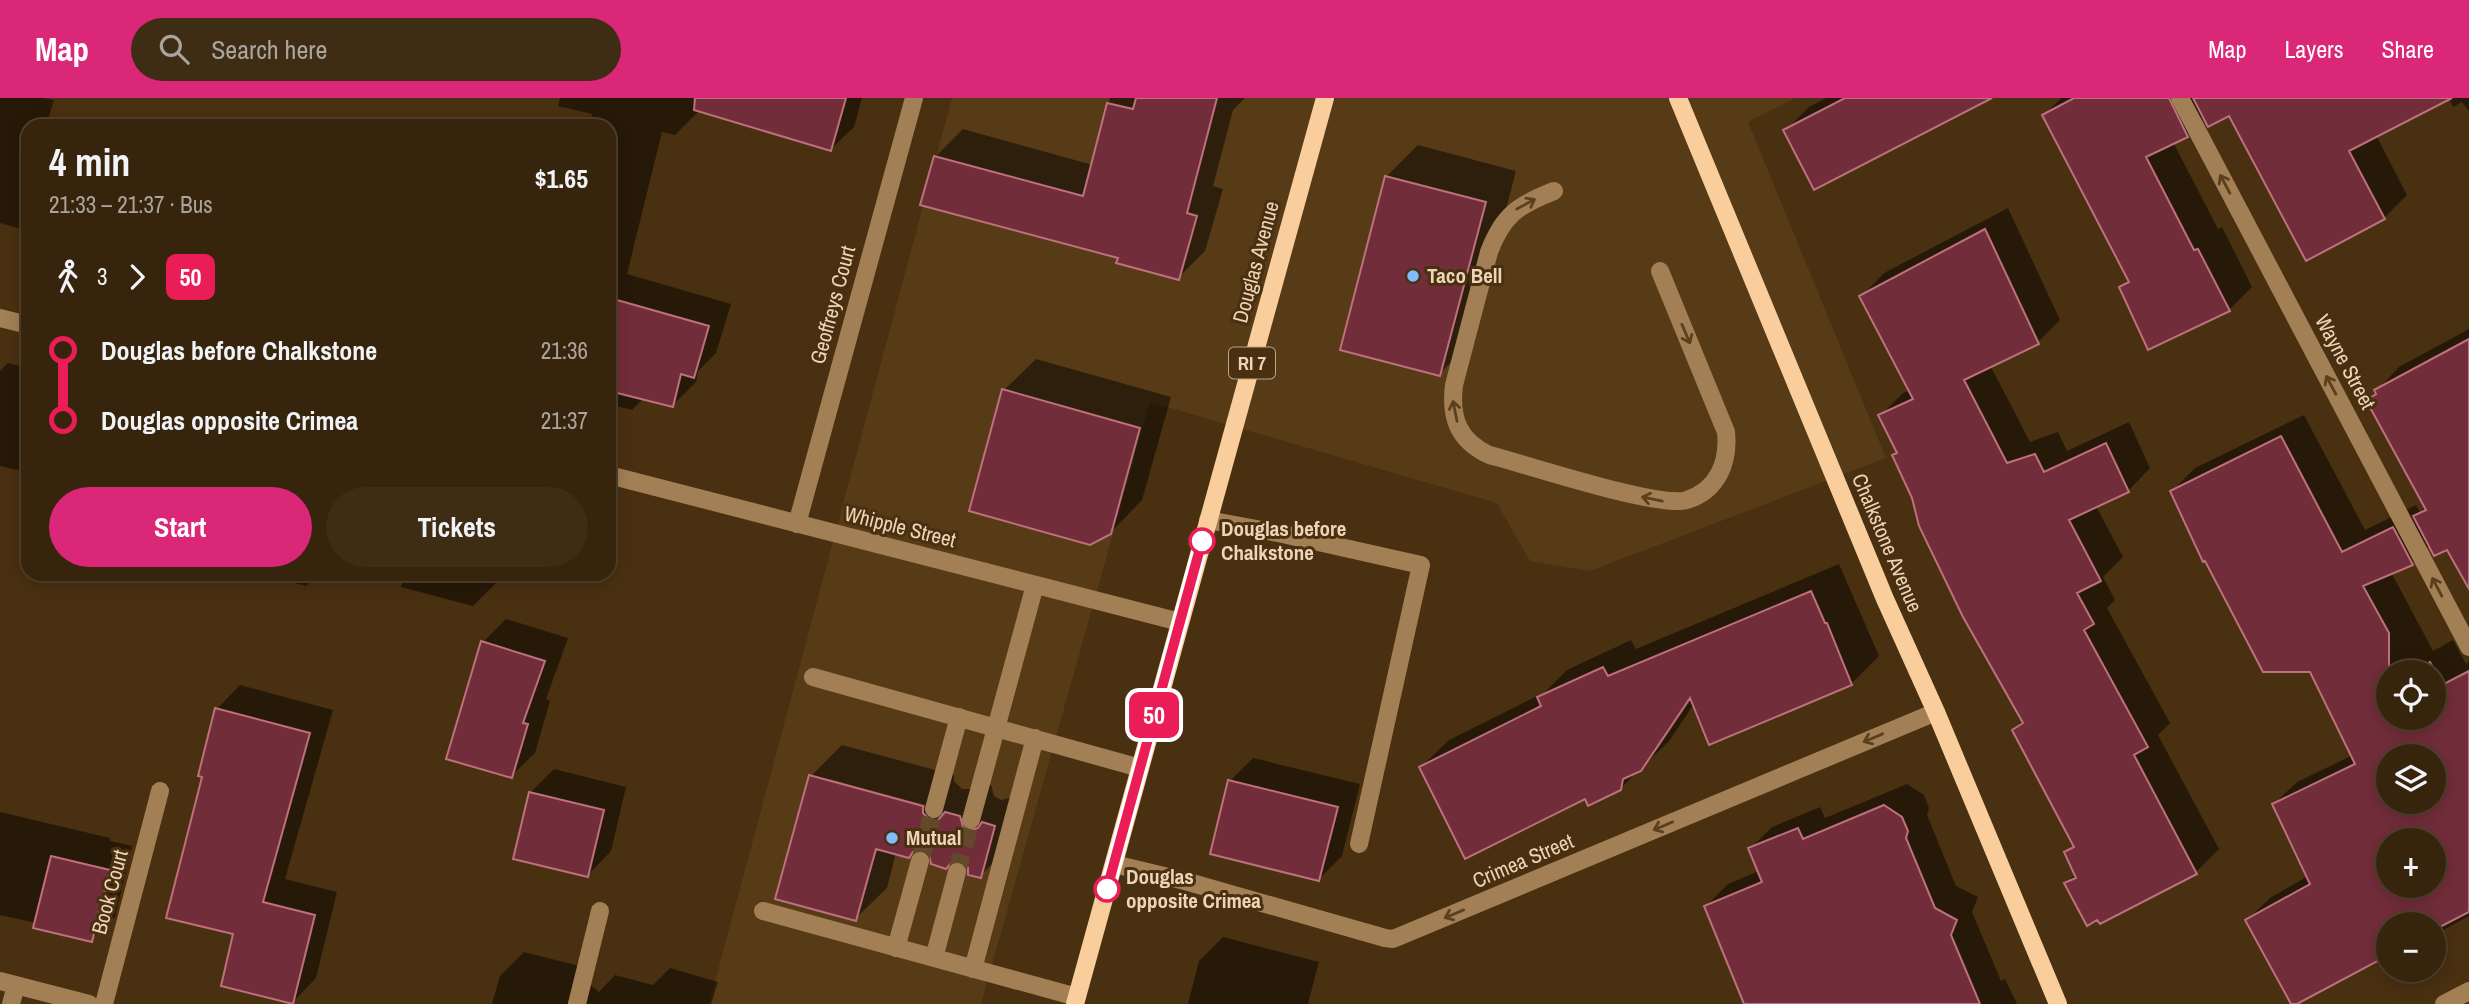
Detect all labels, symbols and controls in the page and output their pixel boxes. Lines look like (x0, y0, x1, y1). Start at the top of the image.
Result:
search box (131, 18, 621, 81)
text: Map (35, 27, 89, 71)
icon: search (155, 30, 193, 68)
text: Search here (211, 32, 327, 67)
text: Map (2208, 33, 2246, 65)
text: Layers (2284, 33, 2343, 65)
text: Share (2381, 33, 2434, 65)
text: 4 min (49, 137, 130, 188)
text: $1.65 (535, 161, 588, 196)
one-way arrow (2218, 174, 2232, 195)
text: 21:33 – 21:37 · Bus (49, 189, 213, 220)
one-way arrow (1515, 197, 1536, 210)
street label: Douglas Avenue (1225, 198, 1286, 326)
street label: Geoffreys Court (803, 242, 862, 367)
icon: walk (49, 258, 87, 296)
icon: forward (118, 258, 156, 296)
text: 3 (97, 261, 108, 292)
text: 50 (180, 261, 201, 293)
place label: Taco Bell (1427, 261, 1502, 290)
marker: Taco Bell (1405, 268, 1421, 284)
street label: Wayne Street (2308, 309, 2383, 415)
one-way arrow (1681, 323, 1694, 344)
text: Douglas before Chalkstone (101, 333, 377, 368)
text: 21:36 (541, 335, 588, 366)
road number: RI 7 (1229, 347, 1275, 378)
one-way arrow (2324, 376, 2338, 396)
one-way arrow (1447, 401, 1460, 423)
text: Douglas opposite Crimea (101, 403, 358, 438)
text: 21:37 (541, 405, 588, 436)
street label: Chalkstone Avenue (1845, 469, 1930, 617)
button: Start (49, 487, 312, 567)
button: Tickets (326, 487, 588, 567)
one-way arrow (1641, 491, 1664, 505)
street label: Whipple Street (841, 499, 959, 554)
place label: Douglas before Chalkstone (1221, 514, 1346, 567)
marker: Douglas before Chalkstone (1189, 528, 1215, 554)
one-way arrow (2430, 577, 2444, 598)
map controls (2376, 660, 2446, 982)
button: locate (2376, 660, 2446, 730)
line badge: 50 (1122, 692, 1186, 738)
text: 50 (1143, 699, 1165, 731)
one-way arrow (1863, 732, 1884, 745)
button: layers (2376, 744, 2446, 814)
one-way arrow (1653, 820, 1675, 833)
place label: Mutual (906, 823, 961, 852)
street label: Crimea Street (1468, 826, 1578, 895)
button: + (2376, 828, 2446, 898)
marker: Mutual (884, 830, 900, 846)
street label: Book Court (84, 846, 135, 937)
place label: Douglas opposite Crimea (1126, 862, 1261, 915)
marker: Douglas opposite Crimea (1094, 876, 1120, 902)
one-way arrow (1443, 908, 1465, 921)
button: − (2376, 912, 2446, 982)

